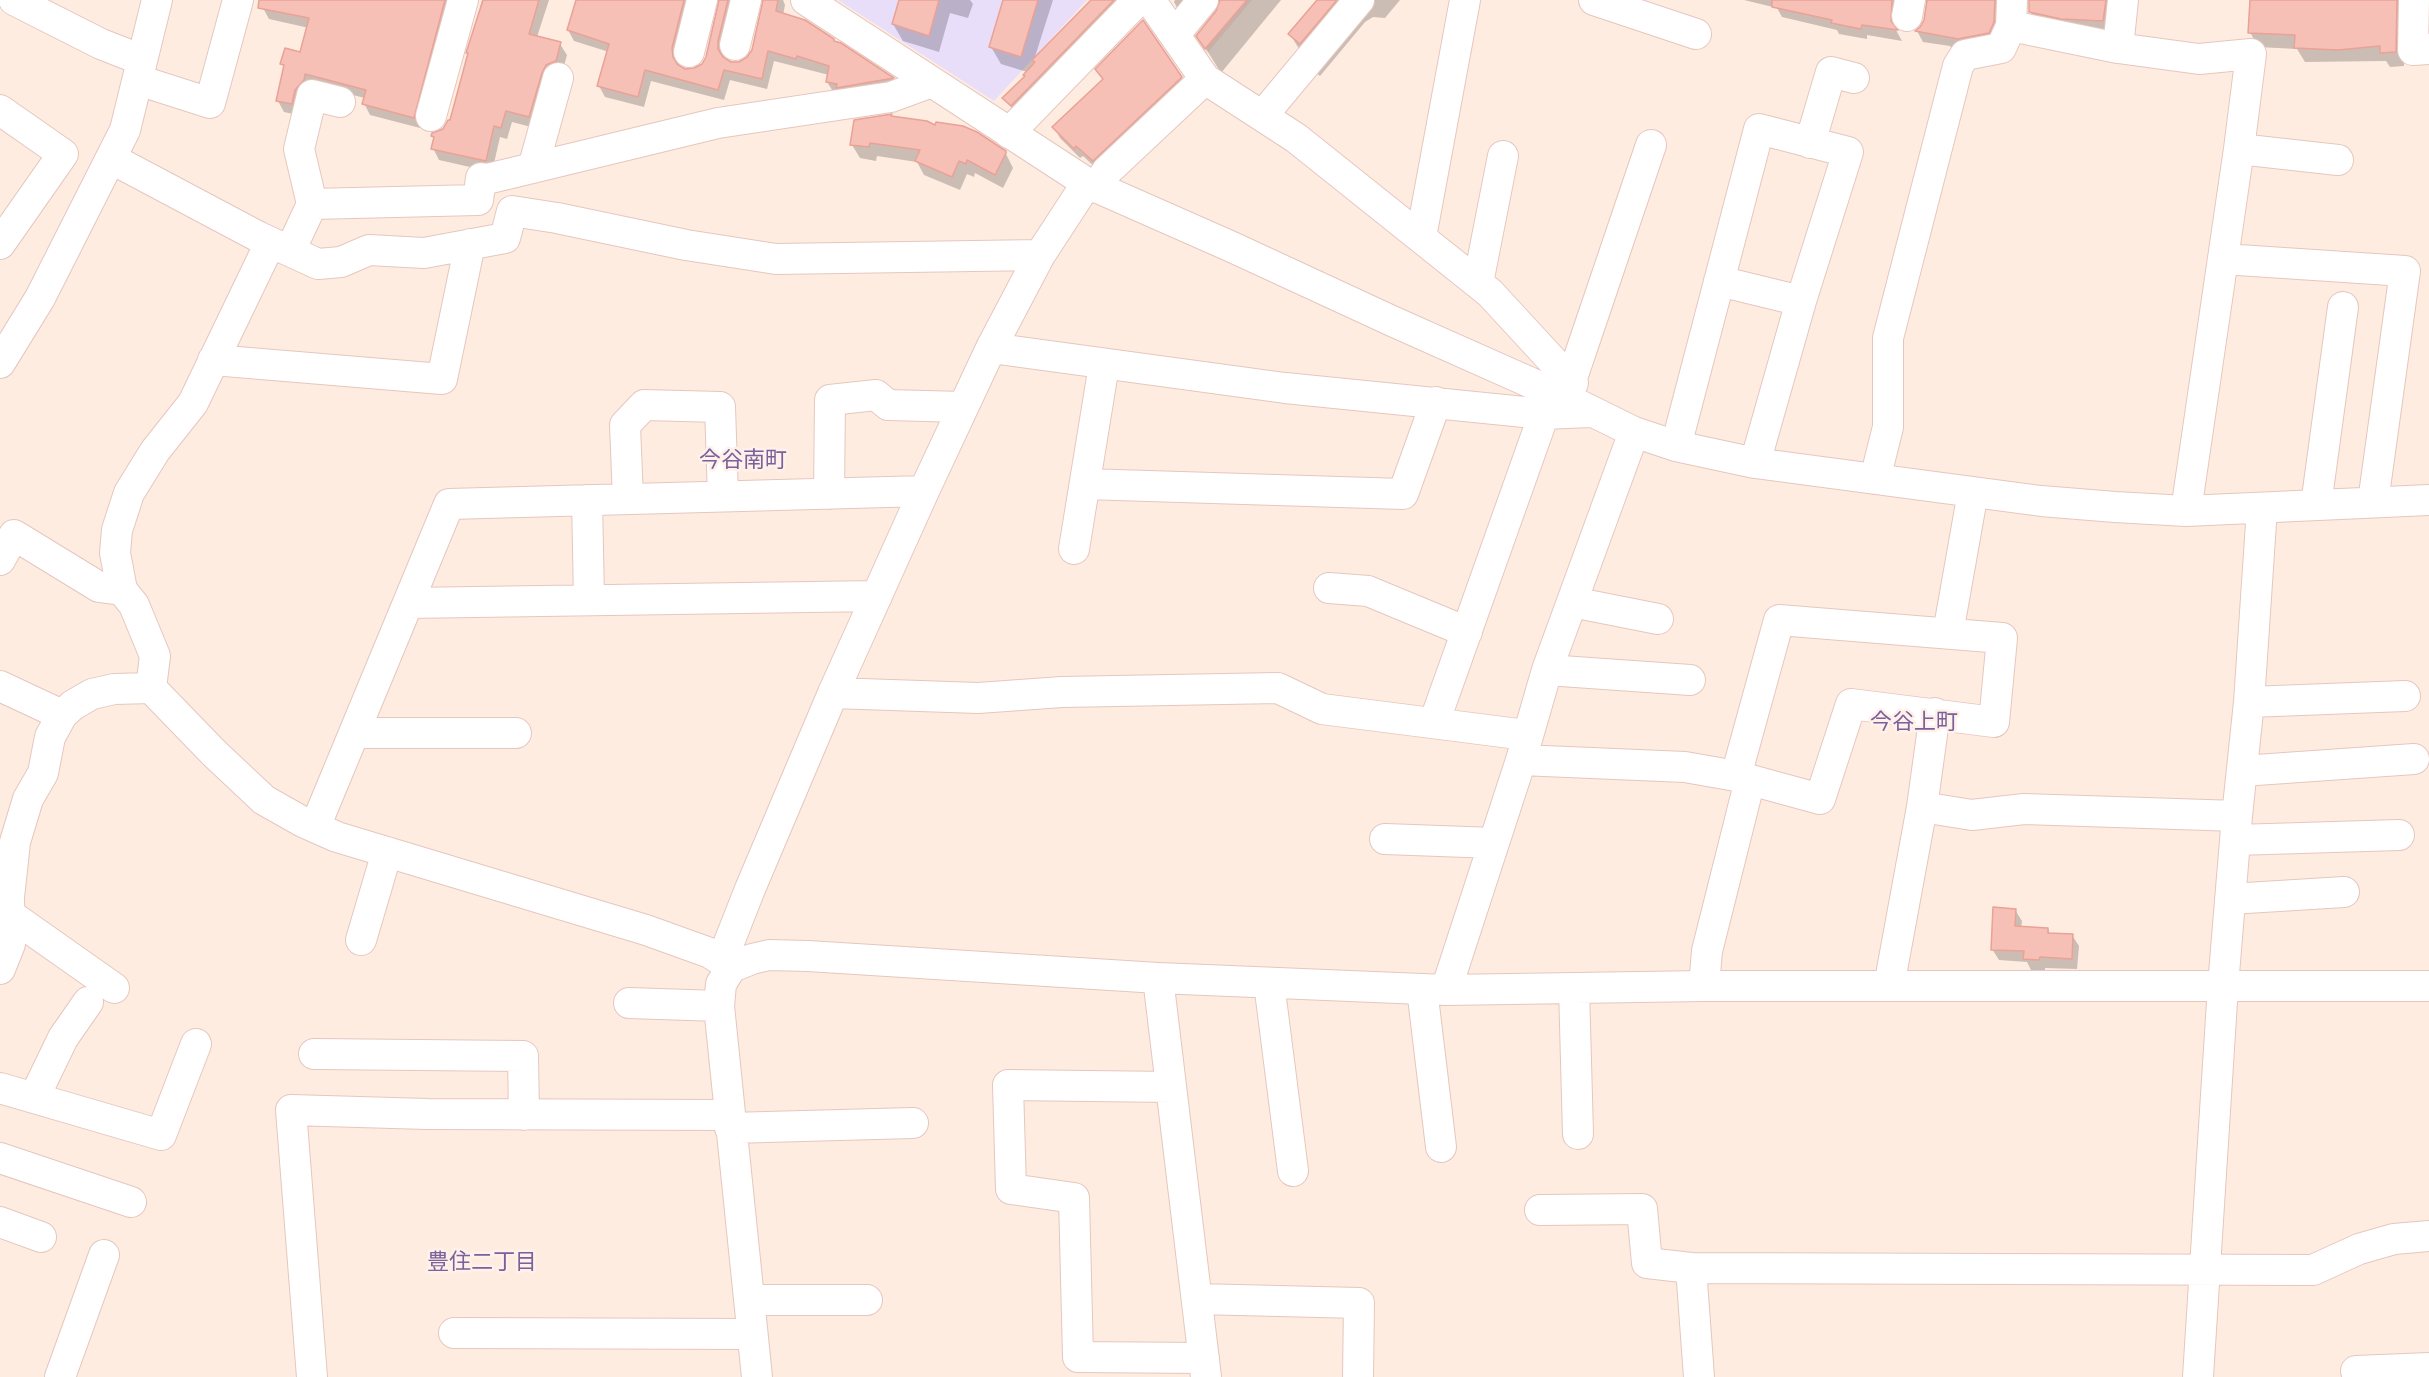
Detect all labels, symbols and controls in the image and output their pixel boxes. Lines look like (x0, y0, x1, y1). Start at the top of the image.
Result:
district label: 今谷南町 (699, 448, 787, 474)
district label: 今谷上町 (1870, 710, 1958, 736)
district label: 豊住二丁目 (427, 1250, 537, 1276)

